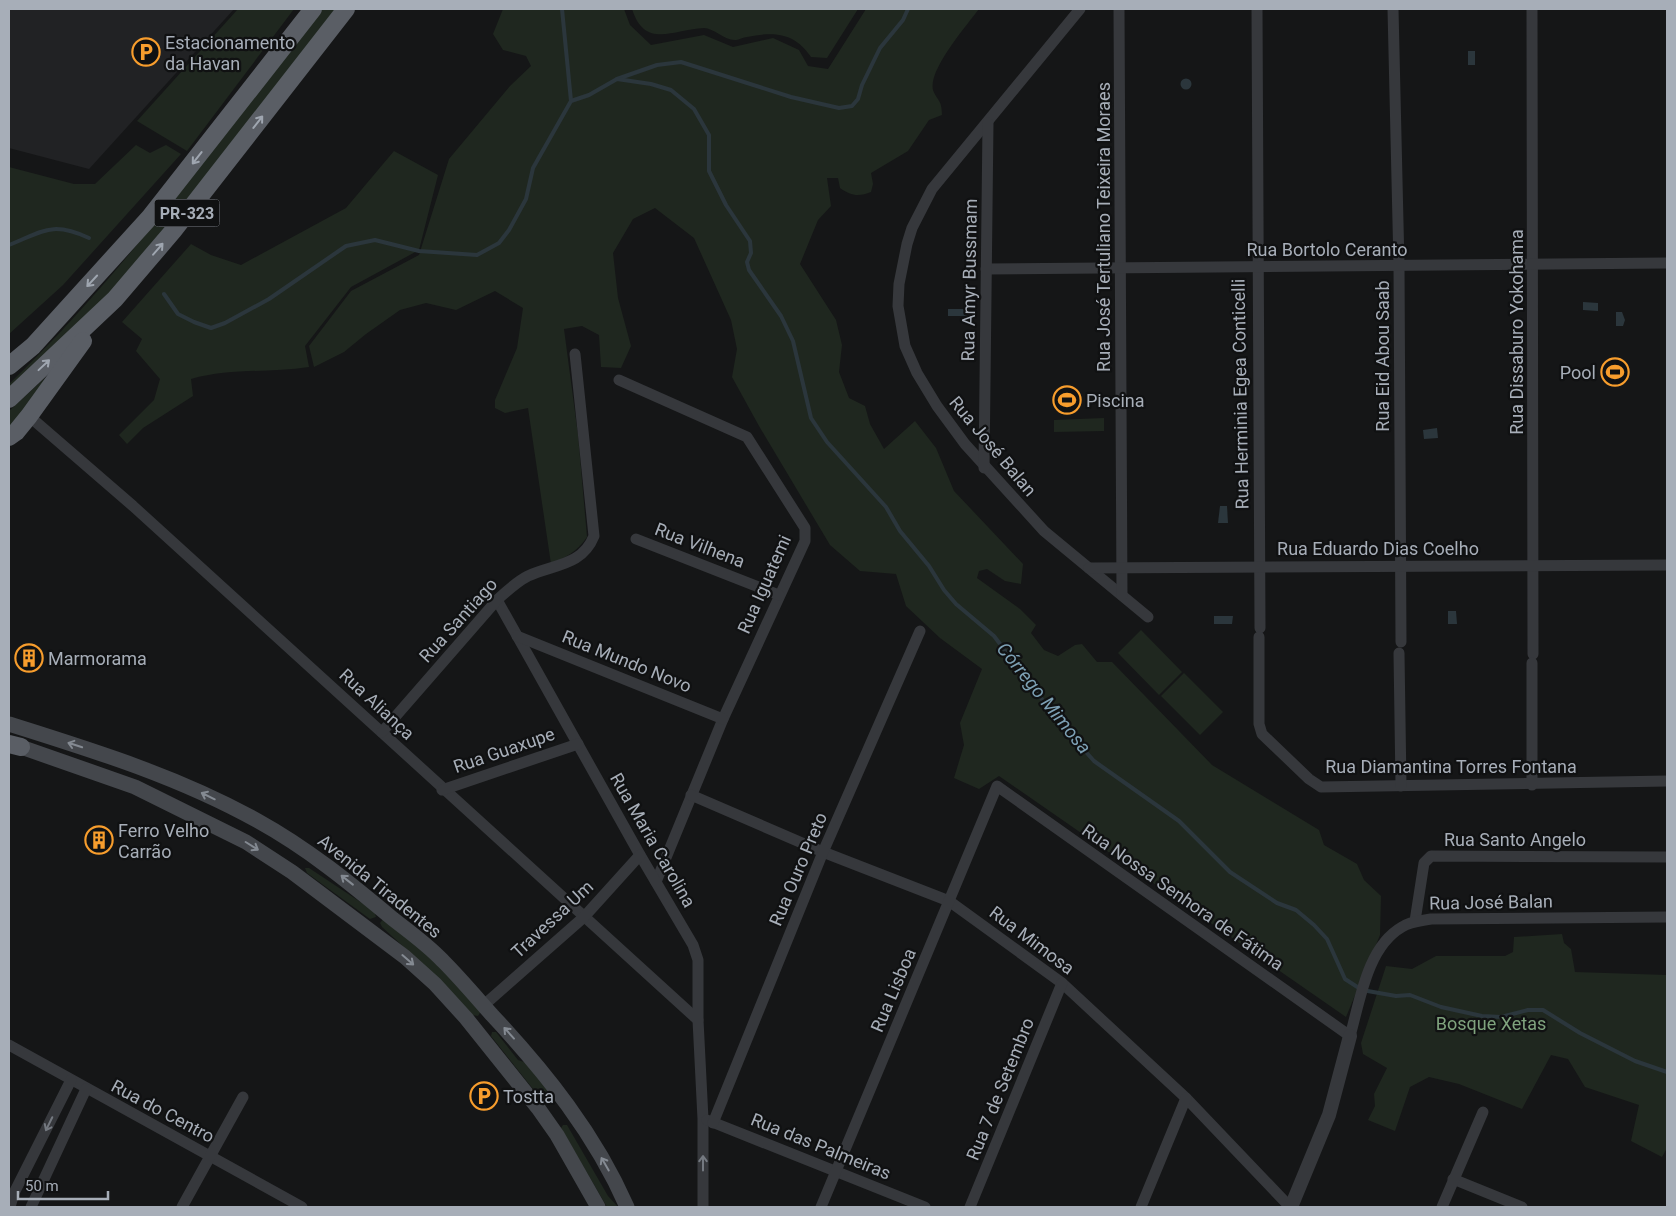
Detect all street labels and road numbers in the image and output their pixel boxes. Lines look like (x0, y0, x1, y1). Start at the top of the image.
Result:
street label: Rua José Tertuliano Teixeira Moraes (1093, 82, 1114, 372)
street label: Rua Amyr Bussmam (957, 198, 981, 362)
road number: PR-323 (154, 200, 220, 227)
street label: Rua Dissaburo Yokohama (1506, 229, 1527, 435)
street label: Rua Bortolo Ceranto (1246, 239, 1408, 260)
street label: Rua Herminia Egea Conticelli (1227, 278, 1253, 510)
street label: Rua Eid Abou Saab (1372, 280, 1393, 432)
street label: Rua José Balan (945, 392, 1041, 500)
street label: Rua Vilhena (652, 518, 748, 572)
street label: Rua Iguatemi (733, 531, 795, 637)
street label: Rua Eduardo Dias Coelho (1277, 538, 1479, 559)
street label: Rua Santiago (415, 574, 501, 666)
street label: Rua Mundo Novo (559, 625, 695, 697)
street label: Rua Aliança (335, 664, 419, 744)
street label: Rua Guaxupe (451, 723, 557, 777)
street label: Rua Diamantina Torres Fontana (1325, 756, 1577, 777)
street label: Rua Maria Carolina (606, 769, 700, 911)
street label: Rua Ouro Preto (765, 809, 831, 929)
street label: Rua Nossa Senhora de Fátima (1078, 819, 1288, 975)
street label: Rua Santo Angelo (1444, 829, 1586, 850)
street label: Avenida Tiradentes (314, 830, 446, 942)
street label: Travessa Um (507, 876, 597, 962)
street label: Rua José Balan (1429, 890, 1553, 914)
street label: Rua Mimosa (986, 901, 1078, 979)
street label: Rua Lisboa (866, 945, 920, 1035)
street label: Rua 7 de Setembro (962, 1015, 1038, 1163)
street label: Rua do Centro (108, 1075, 218, 1147)
street label: Rua das Palmeiras (748, 1108, 894, 1184)

